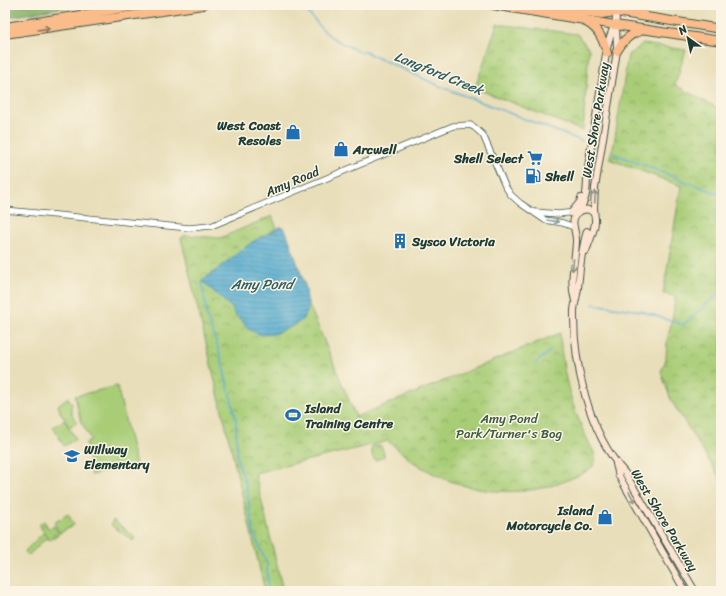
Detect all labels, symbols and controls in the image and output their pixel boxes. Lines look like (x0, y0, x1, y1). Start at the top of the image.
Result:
north arrow (668, 18, 708, 58)
text: N (674, 20, 692, 41)
one-way arrow (37, 25, 50, 33)
water label: Langford Creek (391, 44, 488, 103)
street label: West Shore Parkway (575, 60, 616, 180)
place label: West Coast Resoles (217, 114, 282, 152)
shop icon: West Coast Resoles (284, 123, 302, 141)
place label: Arcwell (352, 138, 398, 161)
shop icon: Arcwell (332, 140, 350, 158)
place label: Shell Select (453, 147, 524, 170)
supermarket icon: Shell Select (526, 149, 544, 167)
street label: Amy Road (261, 159, 324, 203)
place label: Shell (544, 165, 575, 188)
fuel station icon: Shell (524, 167, 542, 185)
one-way arrow (591, 191, 598, 204)
one-way arrow (547, 217, 560, 225)
place label: Sysco Victoria (411, 230, 495, 253)
building icon: Sysco Victoria (391, 232, 409, 250)
one-way arrow (569, 258, 576, 271)
water label: Amy Pond (230, 272, 296, 297)
place label: Island Training Centre (304, 397, 393, 435)
sports icon: Island Training Centre (284, 406, 302, 424)
park label: Amy Pond Park/Turner's Bog (456, 407, 562, 445)
place label: Willway Elementary (84, 438, 150, 476)
school or university icon: Willway Elementary (63, 447, 81, 465)
street label: West Shore Parkway (625, 464, 705, 576)
one-way arrow (628, 491, 636, 503)
place label: Island Motorcycle Co. (505, 499, 594, 537)
shop icon: Island Motorcycle Co. (596, 508, 614, 526)

